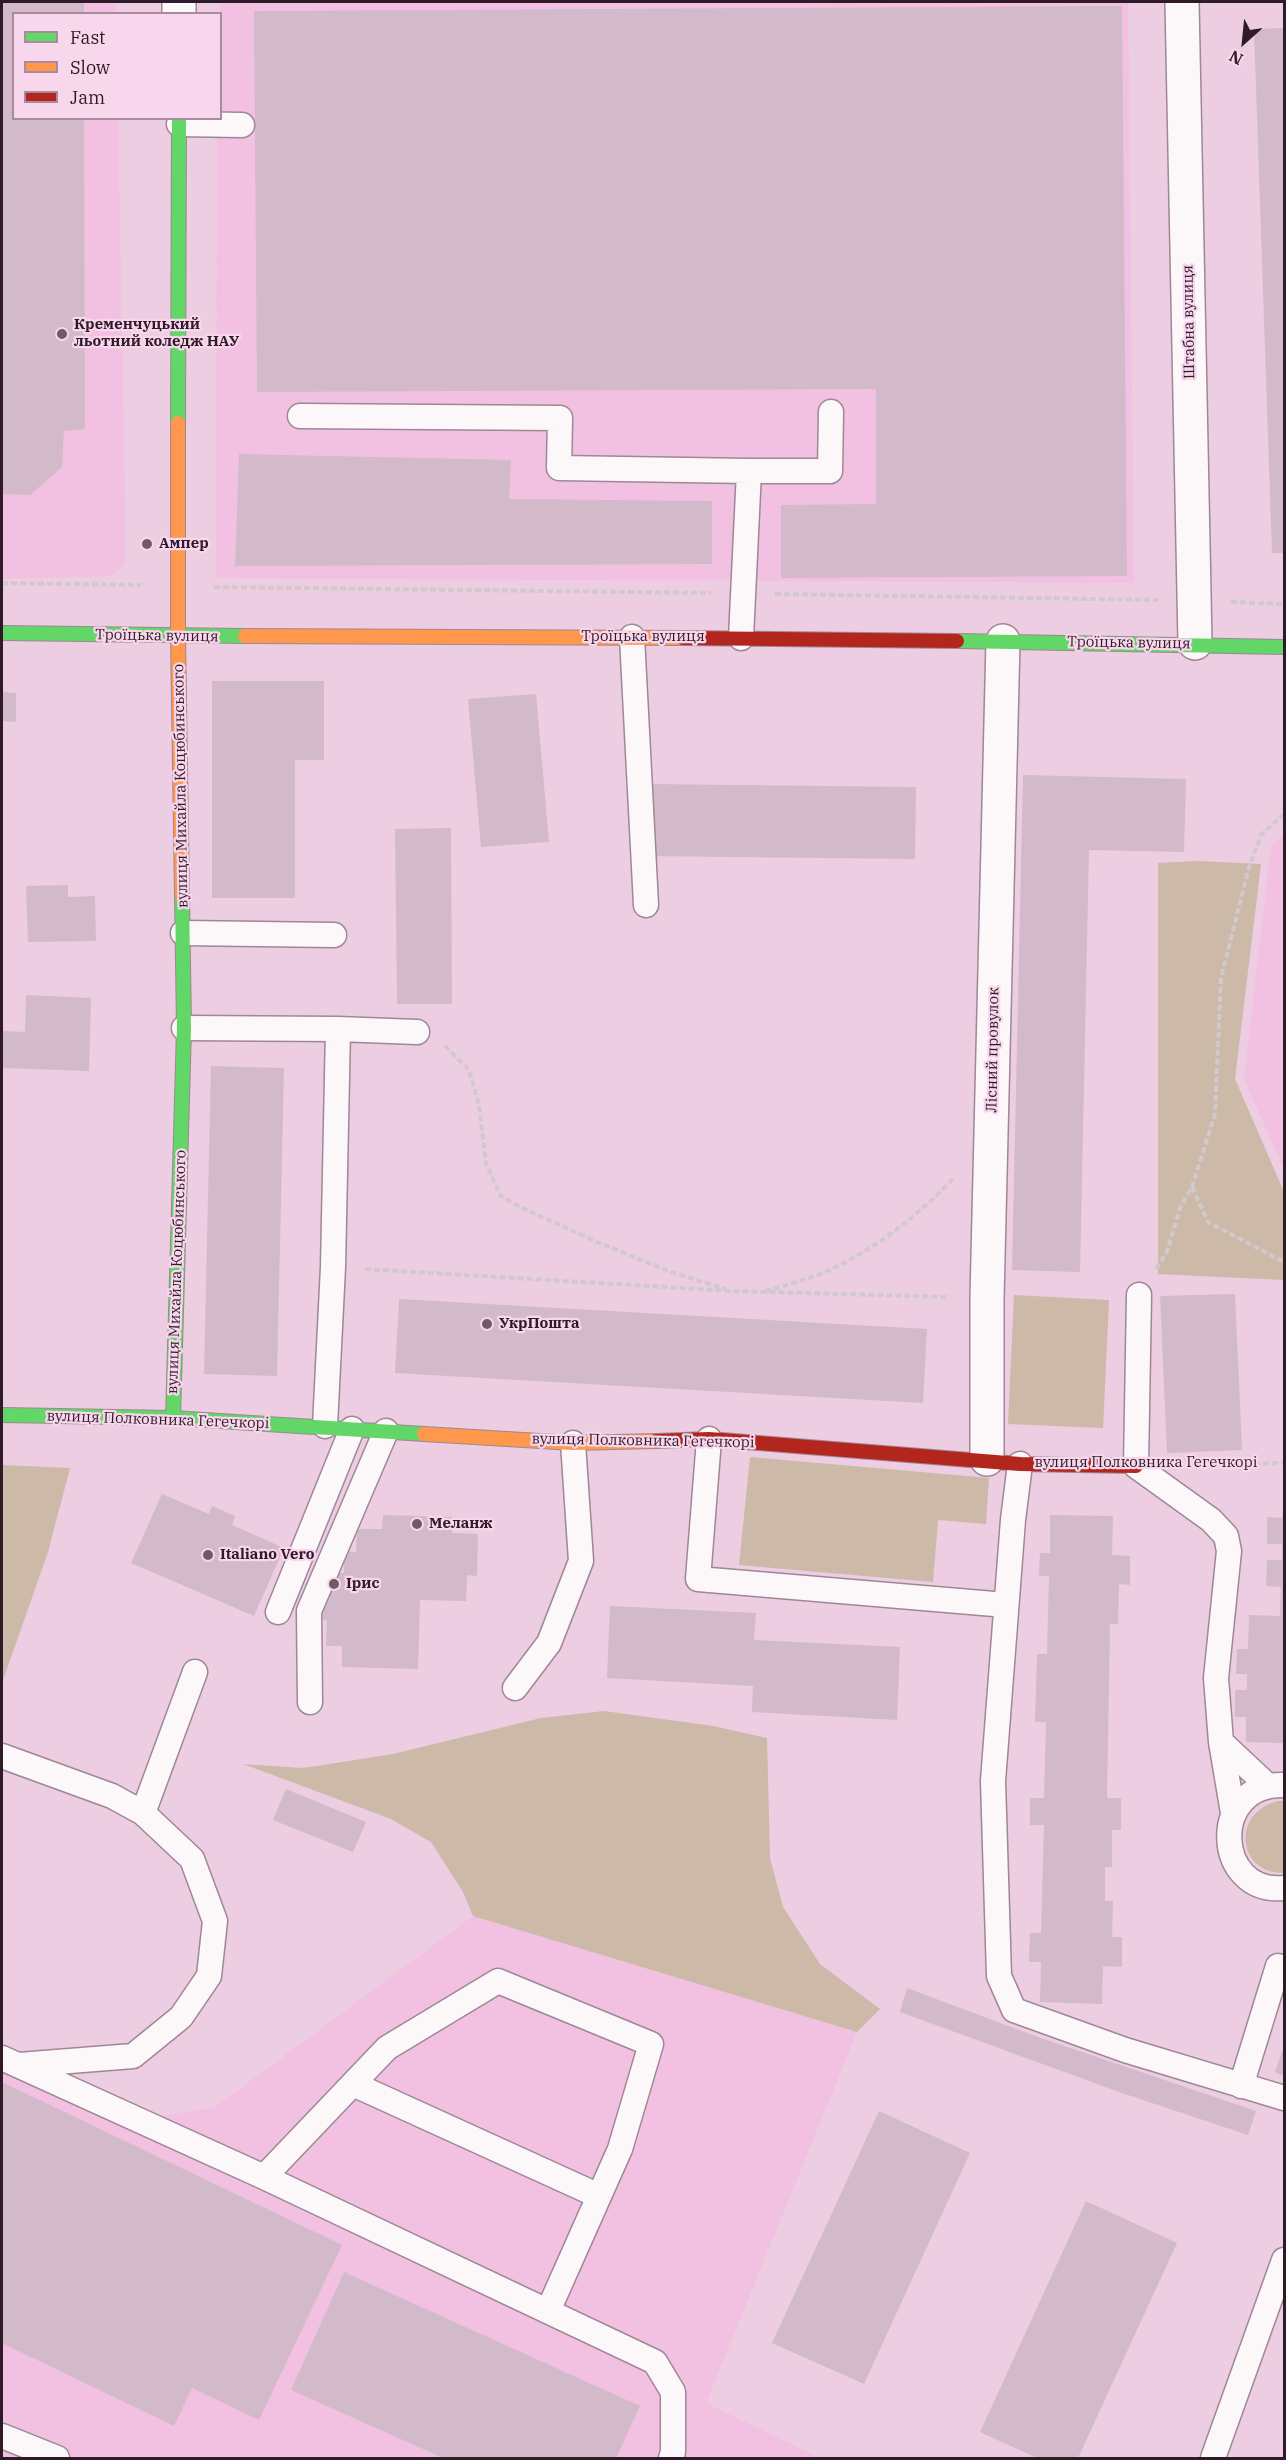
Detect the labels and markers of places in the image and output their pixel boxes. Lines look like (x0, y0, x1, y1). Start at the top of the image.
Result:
place label: Кременчуцький льотний коледж НАУ (74, 316, 239, 351)
marker: Кременчуцький льотний коледж НАУ (55, 327, 69, 341)
place label: Ампер (159, 535, 209, 553)
marker: Ампер (140, 537, 154, 551)
place label: УкрПошта (499, 1315, 580, 1333)
marker: УкрПошта (480, 1317, 494, 1331)
place label: Меланж (429, 1515, 492, 1533)
marker: Меланж (410, 1517, 424, 1531)
place label: Italiano Vero (220, 1546, 315, 1564)
marker: Italiano Vero (201, 1548, 215, 1562)
place label: Ірис (346, 1575, 380, 1593)
marker: Ірис (327, 1577, 341, 1591)

